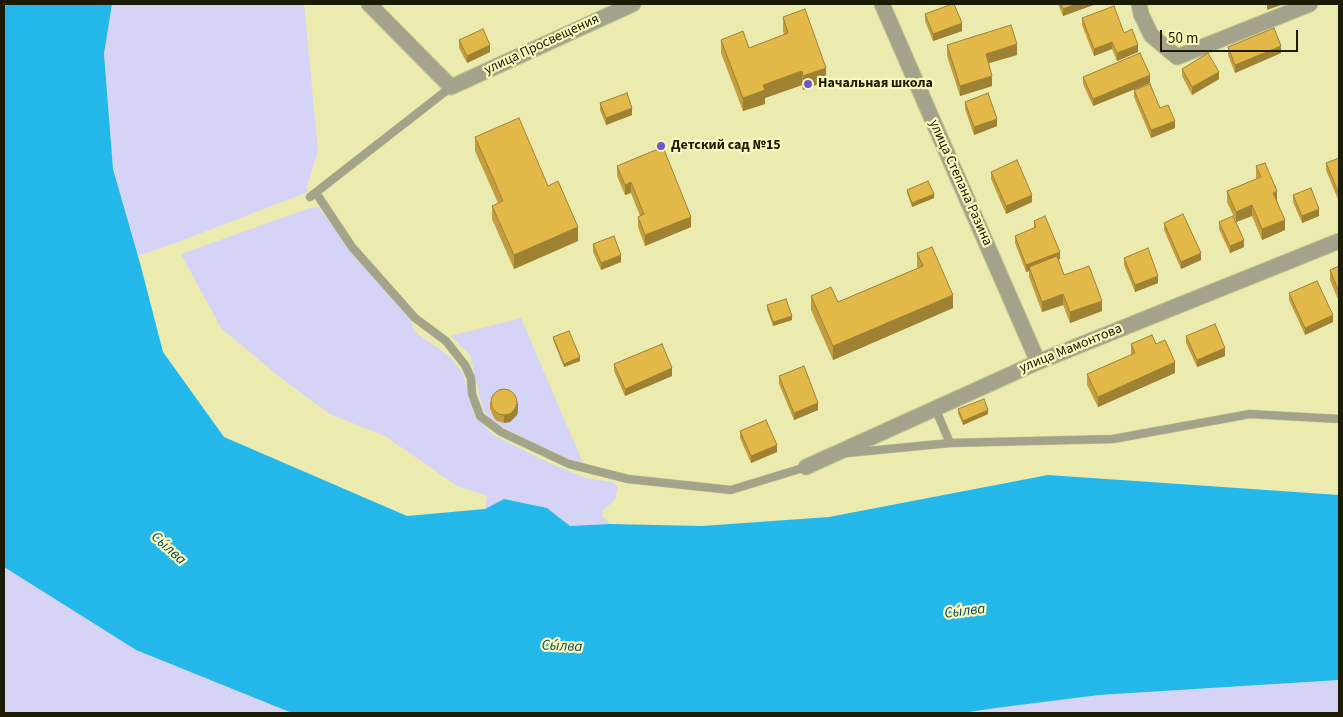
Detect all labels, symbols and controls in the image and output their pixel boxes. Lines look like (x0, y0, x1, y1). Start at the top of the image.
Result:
street label: улица Просвещения (482, 11, 602, 79)
scale bar (1163, 20, 1300, 52)
text: 50 m (1168, 28, 1198, 49)
place label: Начальная школа (818, 76, 933, 92)
marker: Начальная школа (802, 78, 814, 90)
street label: улица Степана Разина (925, 117, 995, 249)
place label: Детский сад №15 (671, 138, 781, 154)
marker: Детский сад №15 (655, 140, 667, 152)
street label: улица Мамонтова (1017, 321, 1125, 377)
water label: Сы́лва (147, 529, 189, 569)
water label: Сы́лва (944, 601, 986, 623)
water label: Сы́лва (541, 637, 583, 657)

